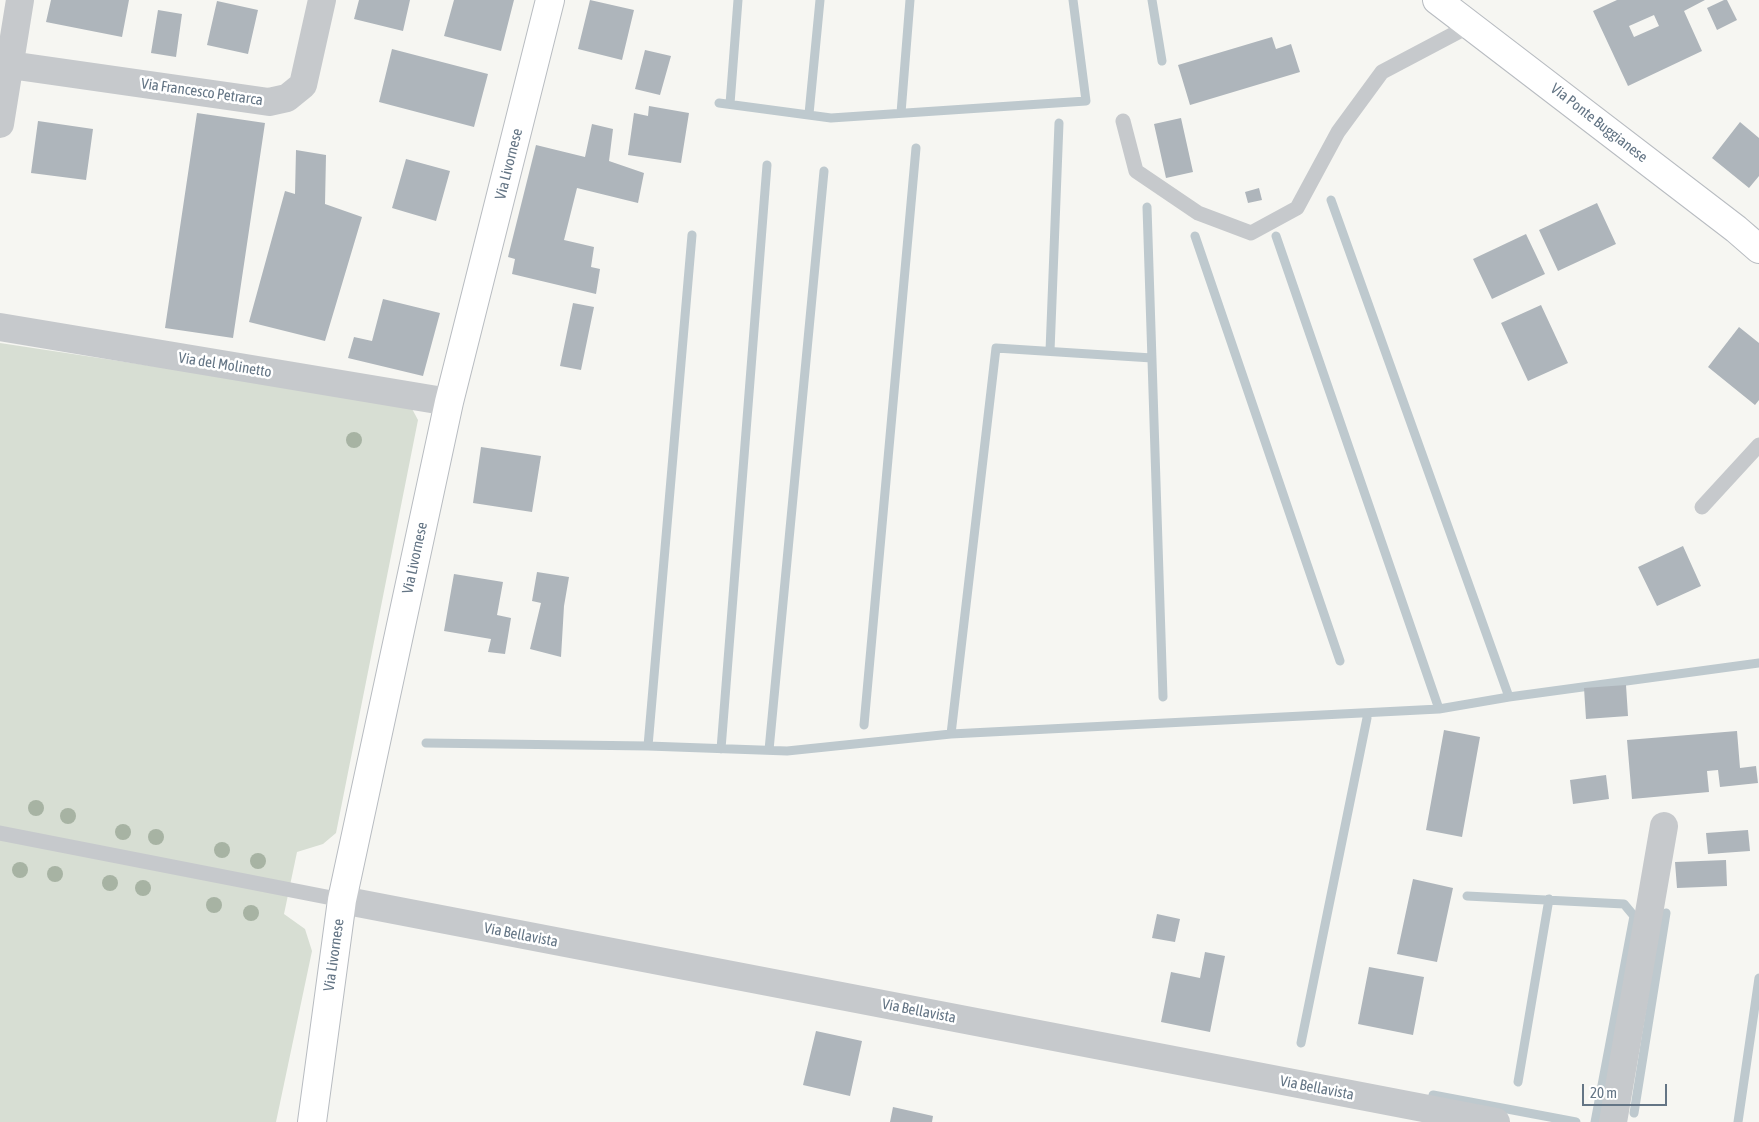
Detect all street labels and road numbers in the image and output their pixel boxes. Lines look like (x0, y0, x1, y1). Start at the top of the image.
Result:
street label: Via Francesco Petrarca (140, 75, 264, 109)
street label: Via Ponte Buggianese (1547, 80, 1651, 166)
street label: Via Livornese (491, 127, 527, 201)
street label: Via del Molinetto (177, 349, 273, 381)
street label: Via Livornese (399, 521, 431, 595)
street label: Via Livornese (320, 918, 348, 992)
street label: Via Bellavista (483, 919, 559, 951)
street label: Via Bellavista (881, 995, 957, 1027)
street label: Via Bellavista (1279, 1072, 1355, 1104)

